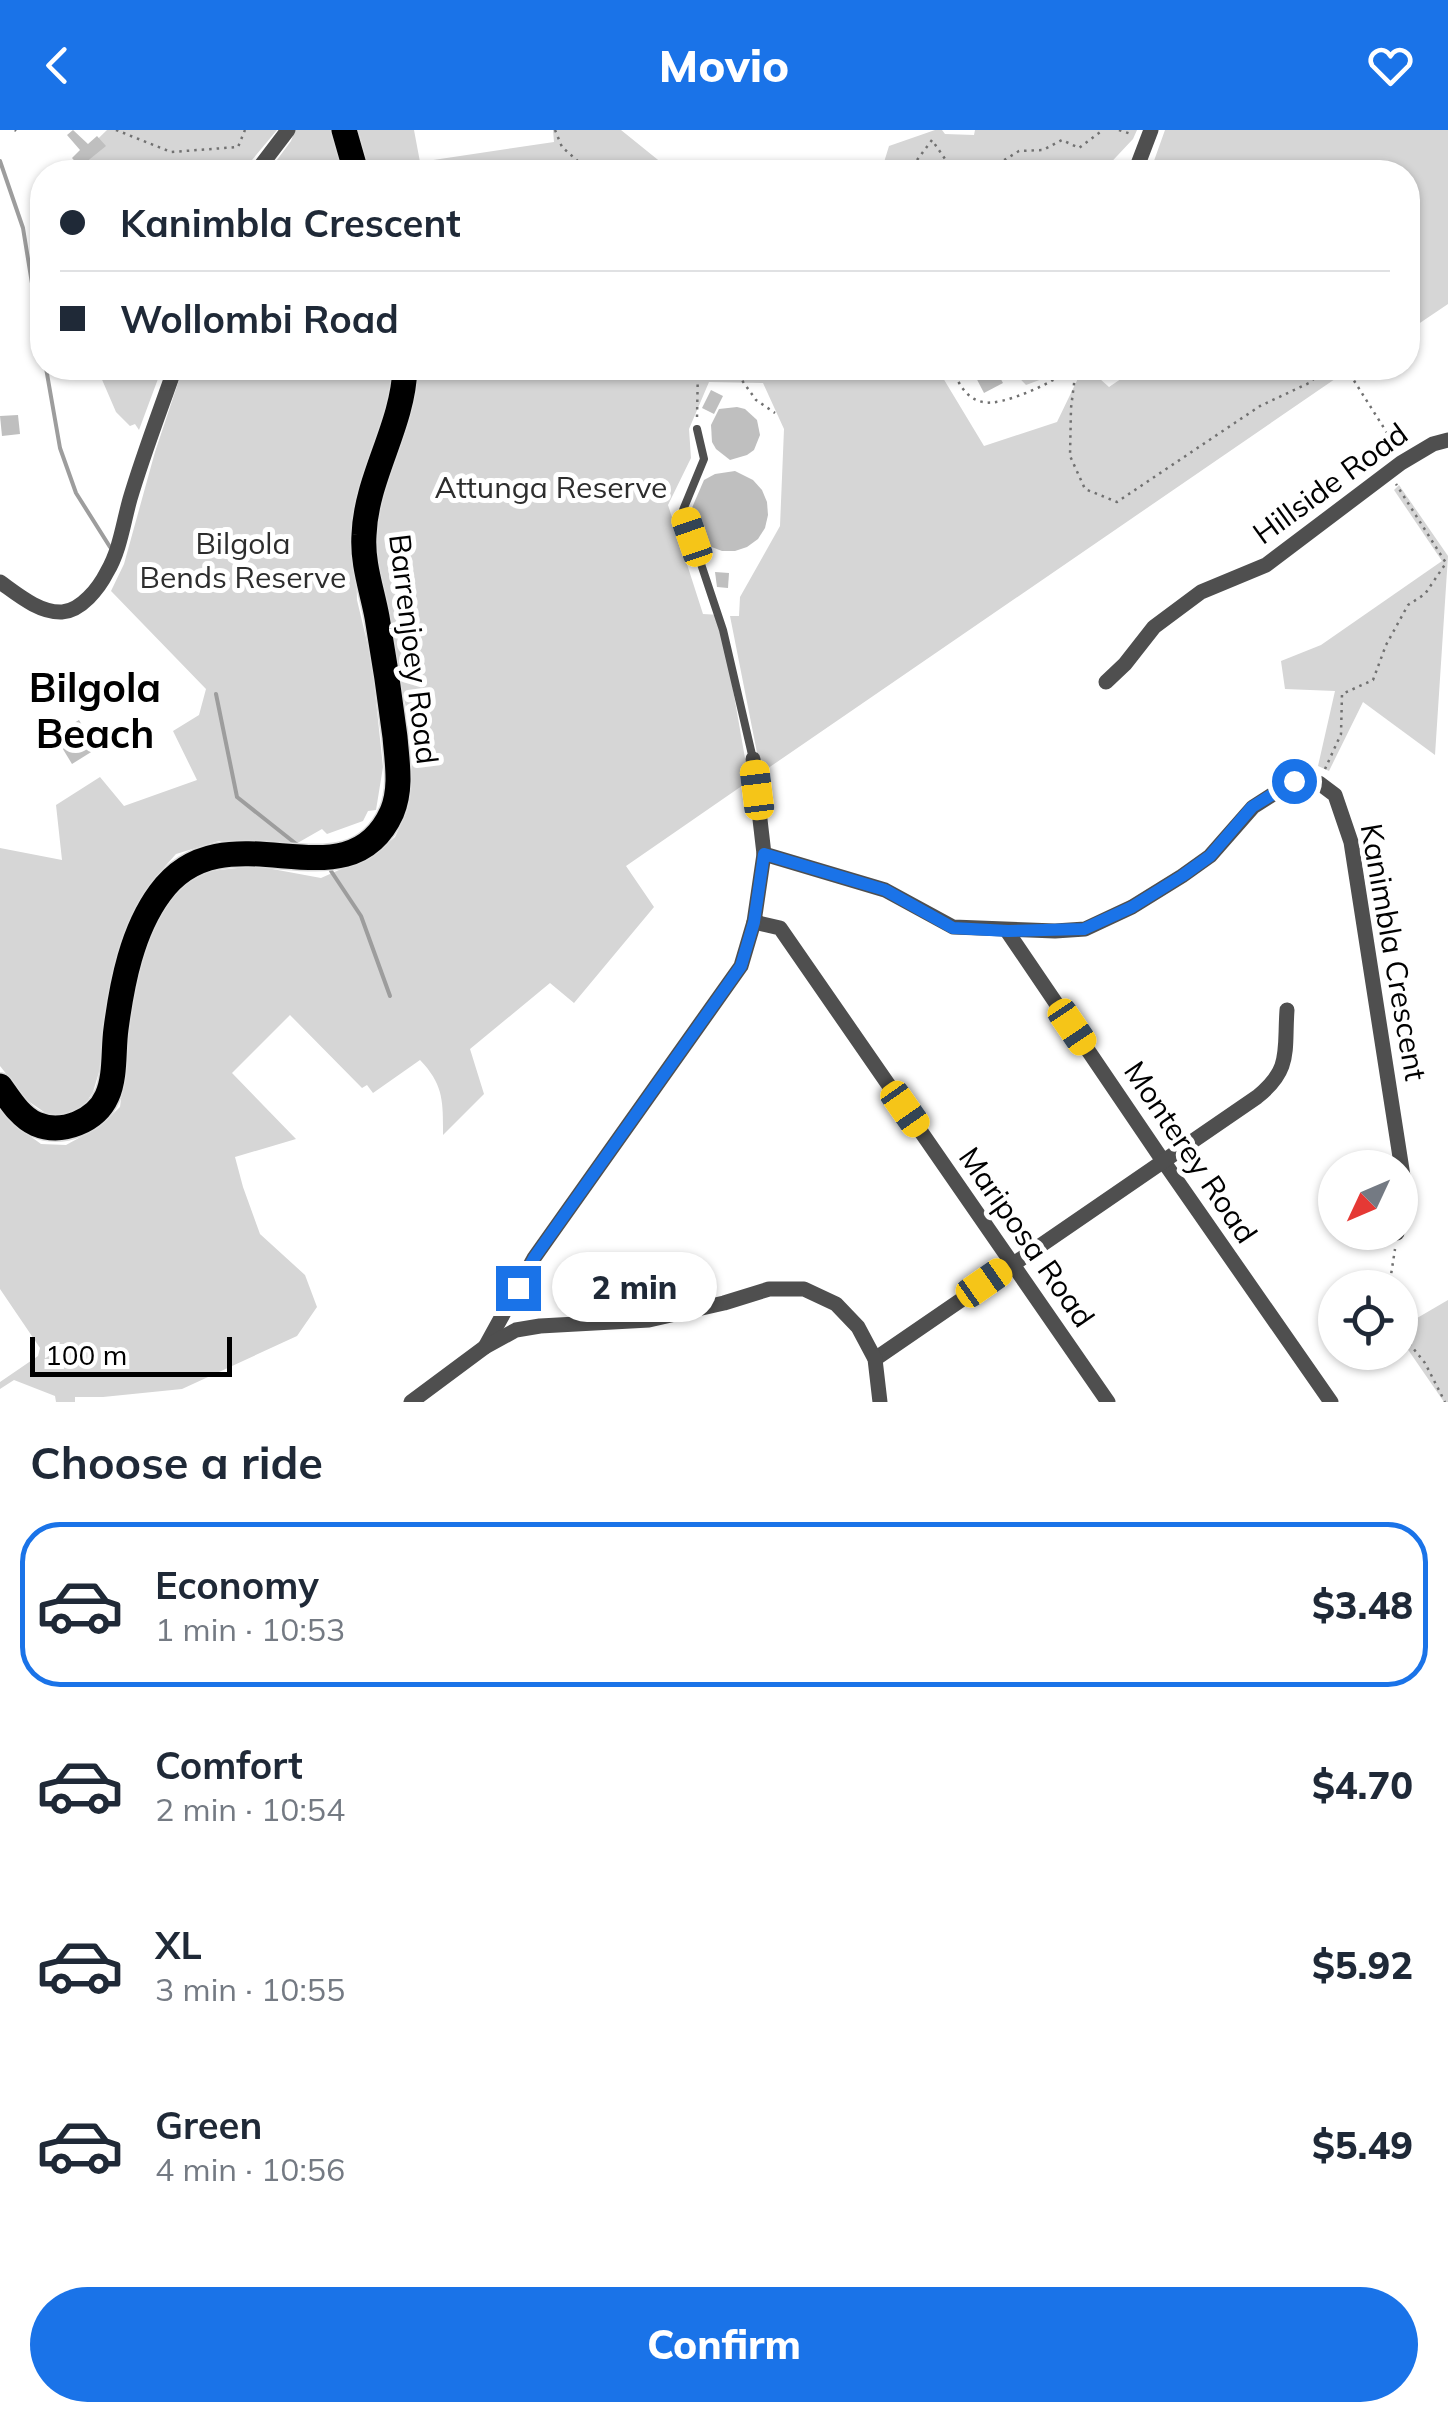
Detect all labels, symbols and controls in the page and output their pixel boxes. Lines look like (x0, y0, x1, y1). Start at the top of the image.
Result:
text: Movio (659, 37, 789, 93)
icon: back (30, 38, 85, 93)
icon: heart (1363, 38, 1418, 93)
text: Kanimbla Crescent (120, 199, 461, 247)
text: Wollombi Road (120, 295, 399, 343)
street label: Hillside Road (1245, 414, 1415, 552)
park label: Attunga Reserve (435, 468, 667, 506)
car (668, 504, 716, 570)
park label: Bilgola Bends Reserve (140, 524, 346, 596)
street label: Barrenjoey Road (381, 532, 447, 766)
district label: Bilgola Beach (29, 662, 161, 758)
car (738, 758, 776, 822)
route start (1272, 759, 1317, 804)
street label: Kanimbla Crescent (1353, 820, 1435, 1084)
car (1043, 994, 1101, 1060)
street label: Monterey Road (1116, 1054, 1266, 1250)
car (876, 1076, 934, 1142)
street label: Mariposa Road (951, 1140, 1103, 1334)
north arrow (1318, 1150, 1418, 1250)
map controls (1318, 1150, 1418, 1370)
callout: 2 min (553, 1253, 718, 1323)
car (951, 1254, 1017, 1312)
route end (496, 1266, 541, 1311)
text: 2 min (592, 1267, 677, 1307)
button: locate (1318, 1270, 1418, 1370)
scale bar (30, 1332, 232, 1376)
text: 100 m (45, 1337, 127, 1372)
text: Choose a ride (30, 1434, 323, 1490)
icon: car (35, 1560, 125, 1650)
text: Economy (155, 1561, 319, 1609)
text: $3.48 (1312, 1581, 1413, 1629)
text: 1 min · 10:53 (155, 1609, 345, 1649)
icon: car (35, 1740, 125, 1830)
text: Comfort (155, 1741, 303, 1789)
text: $4.70 (1312, 1761, 1413, 1809)
text: 2 min · 10:54 (155, 1789, 345, 1829)
icon: car (35, 1920, 125, 2010)
text: XL (155, 1921, 202, 1969)
text: $5.92 (1312, 1941, 1413, 1989)
text: 3 min · 10:55 (155, 1969, 345, 2009)
icon: car (35, 2100, 125, 2190)
text: Green (155, 2101, 262, 2149)
text: $5.49 (1312, 2121, 1413, 2169)
text: 4 min · 10:56 (155, 2149, 345, 2189)
button: Confirm (30, 2287, 1418, 2402)

